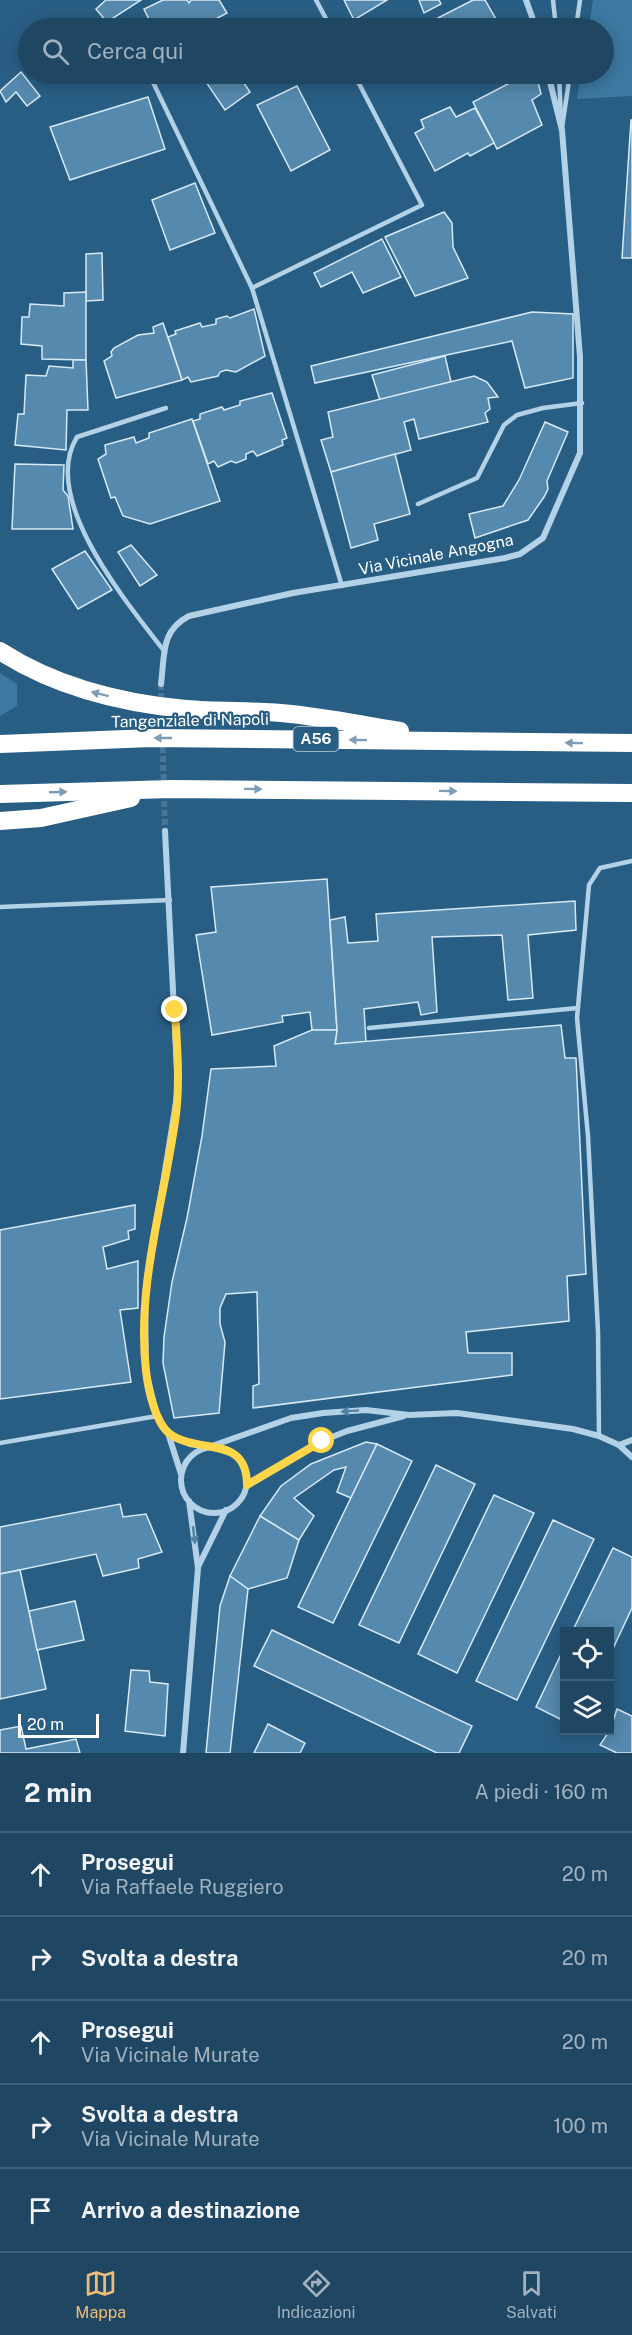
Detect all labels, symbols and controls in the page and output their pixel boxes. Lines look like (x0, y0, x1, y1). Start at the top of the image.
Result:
search box (18, 18, 614, 84)
icon: search (39, 35, 72, 68)
text: Cerca qui (87, 38, 184, 64)
street label: Via Vicinale Angogna (357, 530, 515, 579)
one-way arrow (91, 689, 109, 699)
street label: Tangenziale di Napoli (111, 710, 269, 731)
road number: A56 (294, 727, 338, 751)
one-way arrow (153, 733, 172, 743)
one-way arrow (348, 735, 367, 745)
one-way arrow (564, 738, 583, 748)
one-way arrow (244, 785, 263, 794)
one-way arrow (49, 787, 68, 797)
one-way arrow (439, 787, 458, 796)
route end (161, 996, 187, 1022)
one-way arrow (341, 1407, 360, 1416)
route start (308, 1427, 334, 1453)
one-way arrow (189, 1525, 199, 1544)
map controls (560, 1627, 614, 1735)
button: locate (560, 1627, 614, 1681)
button: layers (560, 1681, 614, 1735)
scale bar (18, 1711, 99, 1738)
text: 20 m (27, 1715, 64, 1734)
text: 2 min (24, 1777, 92, 1808)
text: A piedi · 160 m (475, 1780, 608, 1804)
text: Prosegui (81, 1849, 174, 1875)
icon: ahead (24, 1858, 57, 1891)
text: 20 m (562, 1862, 608, 1886)
text: Via Raffaele Ruggiero (81, 1875, 284, 1899)
icon: right (24, 1942, 57, 1975)
text: Svolta a destra (81, 1945, 238, 1971)
text: 20 m (562, 1946, 608, 1970)
text: Prosegui (81, 2017, 174, 2043)
icon: ahead (24, 2026, 57, 2059)
text: 20 m (562, 2030, 608, 2054)
text: Via Vicinale Murate (81, 2043, 260, 2067)
text: Svolta a destra (81, 2101, 238, 2127)
icon: right (24, 2110, 57, 2143)
text: 100 m (553, 2114, 608, 2138)
text: Via Vicinale Murate (81, 2127, 260, 2151)
icon: arrive (24, 2194, 57, 2227)
text: Arrivo a destinazione (81, 2197, 300, 2223)
tab: Mappa (75, 2267, 126, 2322)
tab: Indicazioni (277, 2267, 355, 2322)
tab: Salvati (506, 2267, 557, 2322)

